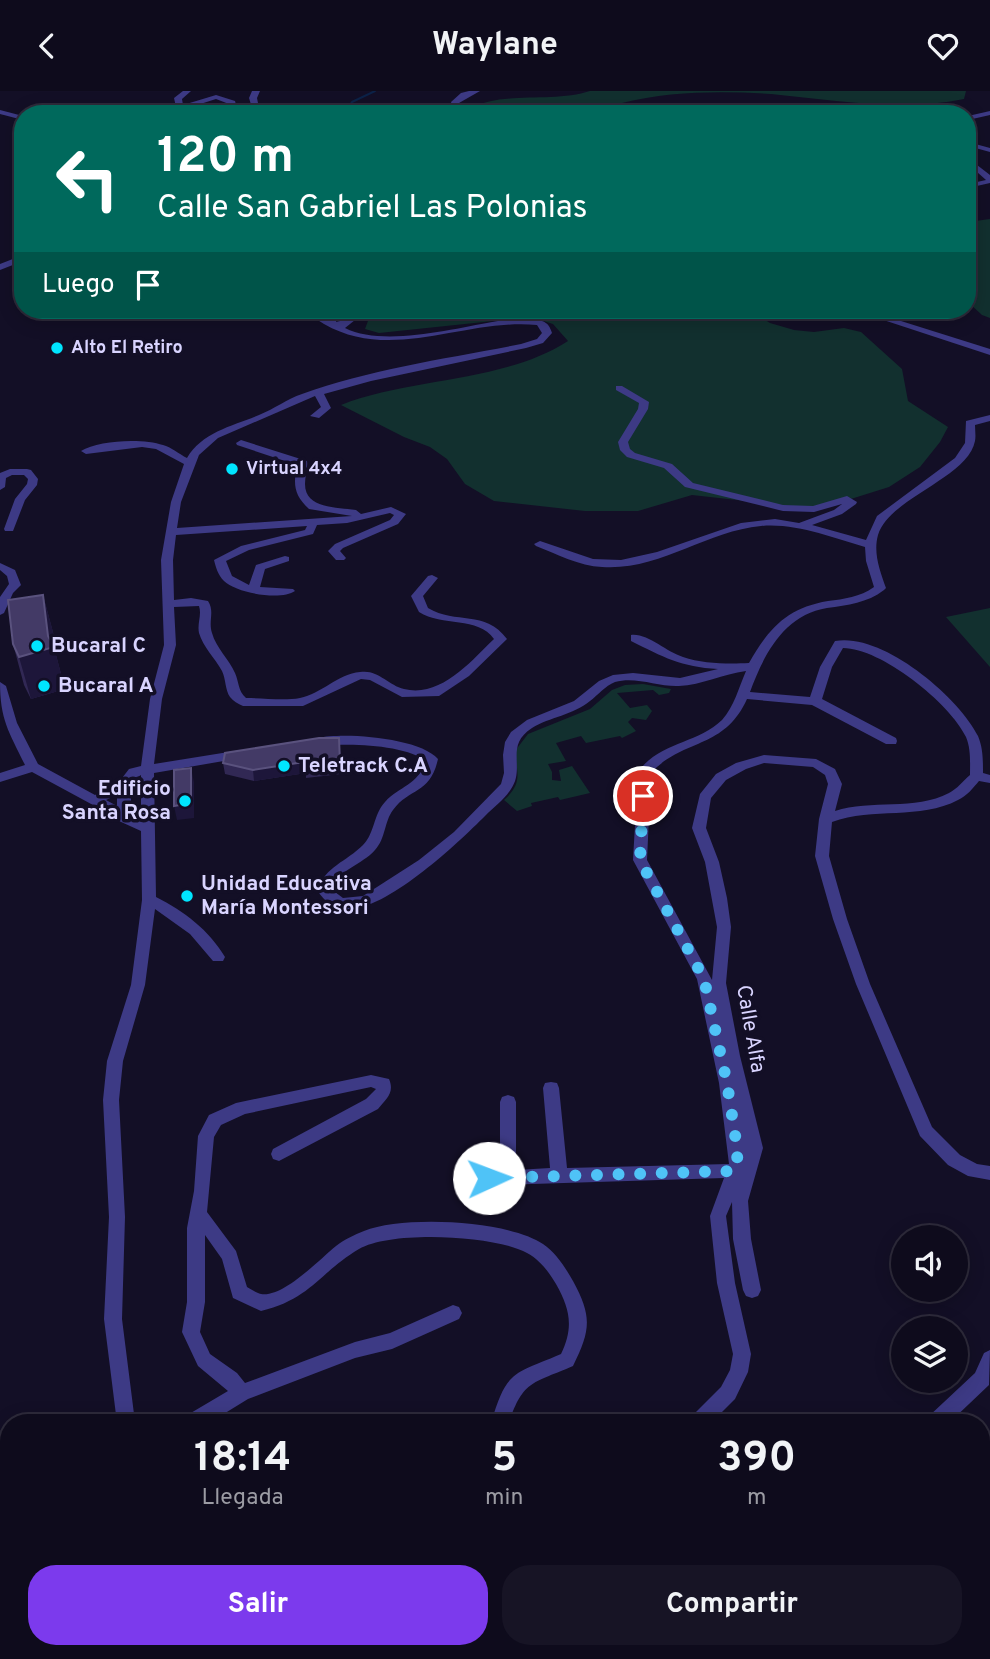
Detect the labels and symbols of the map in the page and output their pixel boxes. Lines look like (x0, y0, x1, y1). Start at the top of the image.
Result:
place label: Alto El Retiro (71, 337, 183, 360)
marker: Alto El Retiro (49, 340, 65, 356)
place label: Virtual 4x4 (246, 458, 342, 481)
marker: Virtual 4x4 (224, 461, 240, 477)
place label: Bucaral C (51, 633, 146, 660)
marker: Bucaral C (29, 638, 45, 654)
place label: Bucaral A (58, 673, 154, 700)
marker: Bucaral A (36, 678, 52, 694)
place label: Teletrack C.A (298, 753, 428, 780)
marker: Teletrack C.A (276, 758, 292, 774)
pin (613, 766, 673, 826)
place label: Edificio Santa Rosa (62, 776, 171, 827)
marker: Edificio Santa Rosa (177, 793, 193, 809)
place label: Unidad Educativa María Montessori (201, 871, 372, 922)
marker: Unidad Educativa María Montessori (179, 888, 195, 904)
street label: Calle Alfa (729, 983, 771, 1075)
position arrow (452, 1141, 526, 1215)

